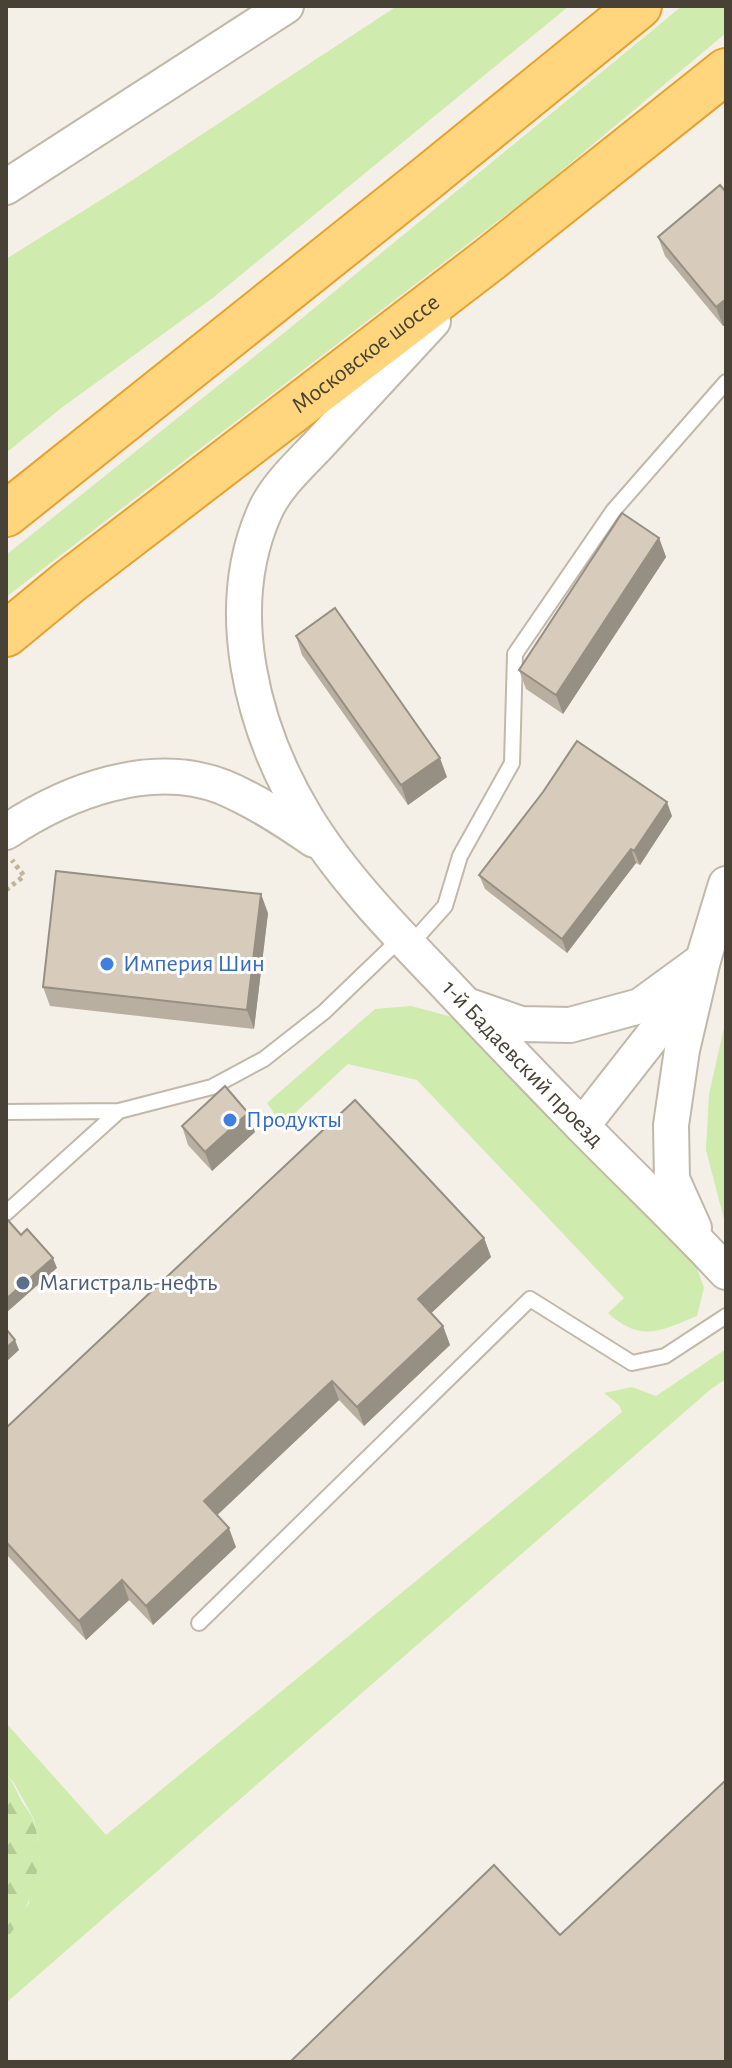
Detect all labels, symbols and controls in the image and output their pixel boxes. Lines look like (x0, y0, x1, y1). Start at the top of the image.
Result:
street label: Московское шоссе (288, 290, 444, 418)
place label: Империя Шин (123, 952, 265, 976)
marker: Империя Шин (98, 955, 116, 973)
street label: 1-й Бадаевский проезд (437, 976, 608, 1152)
place label: Продукты (246, 1108, 342, 1132)
marker: Продукты (221, 1111, 239, 1129)
place label: Магистраль-нефть (39, 1271, 217, 1295)
marker: Магистраль-нефть (14, 1274, 32, 1292)

